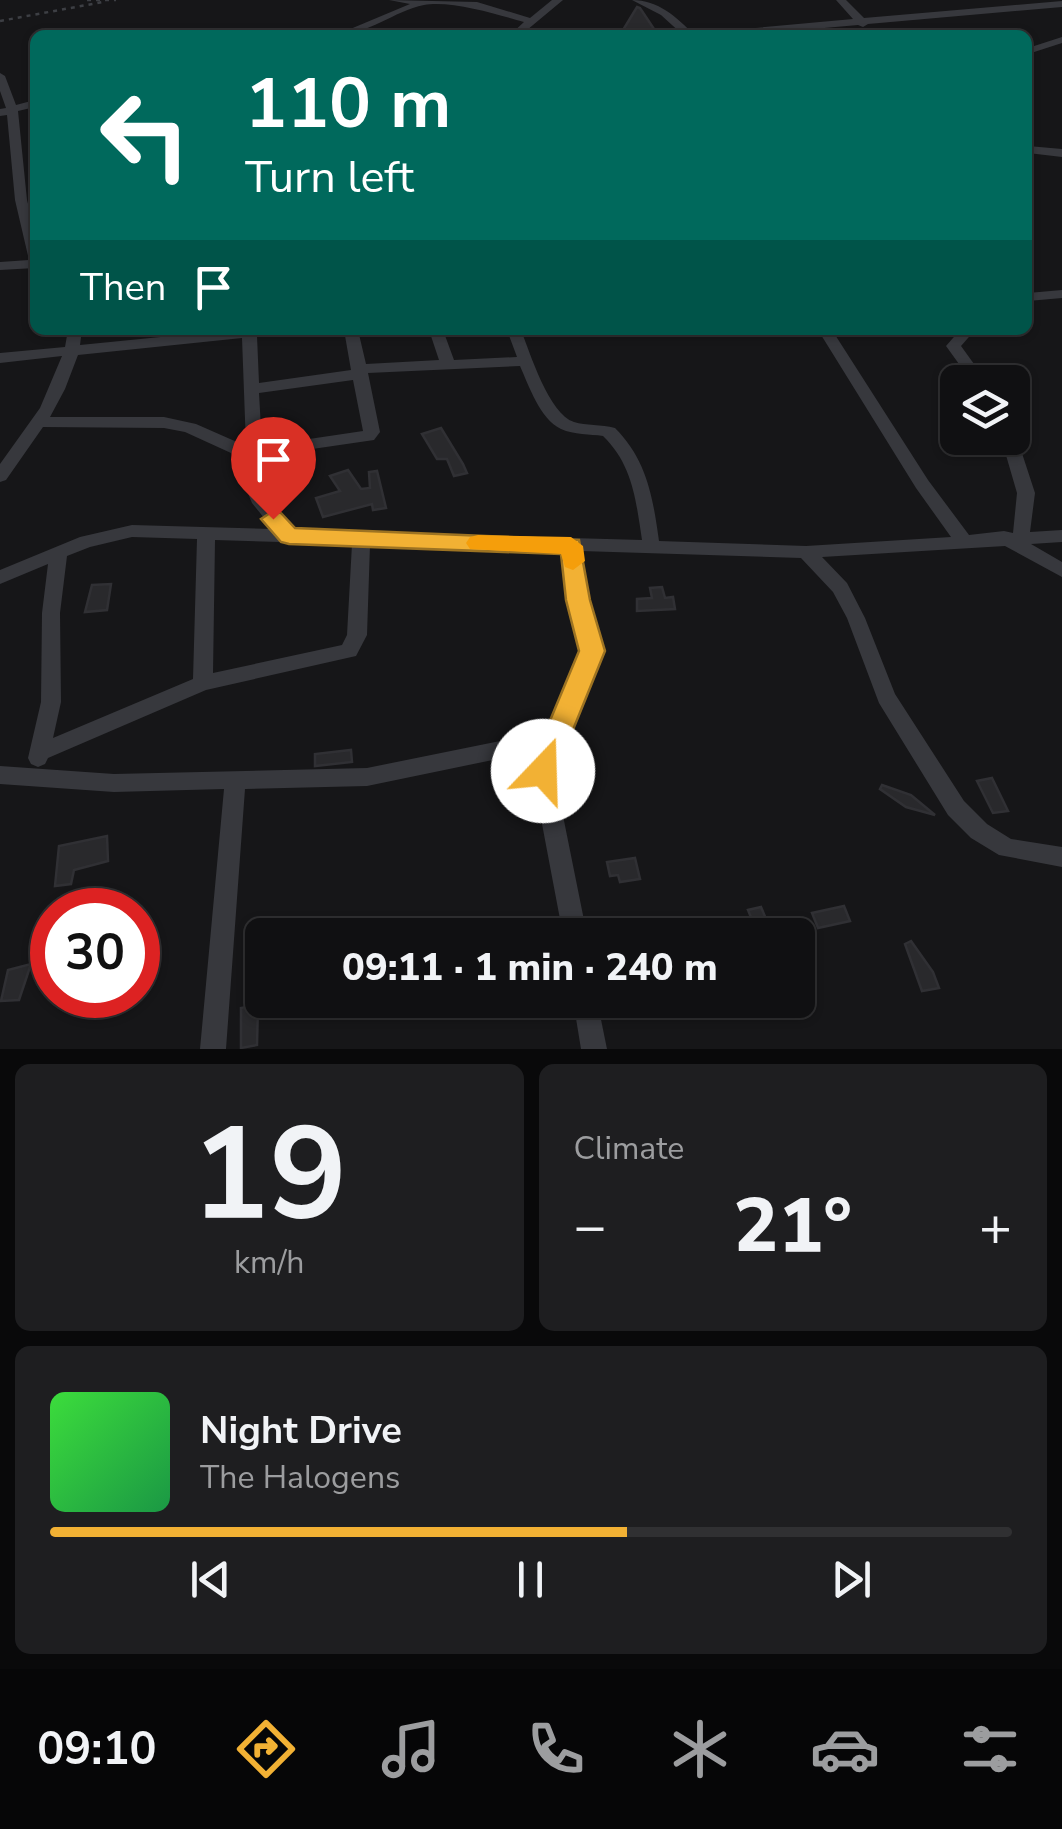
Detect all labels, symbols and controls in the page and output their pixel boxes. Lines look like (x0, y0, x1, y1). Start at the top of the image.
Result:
text: 110 m (245, 56, 451, 152)
icon: left (80, 70, 210, 200)
text: Turn left (245, 147, 414, 208)
icon: arrive (186, 260, 241, 315)
text: Then (80, 262, 166, 313)
map controls (940, 365, 1030, 455)
button: layers (940, 365, 1030, 455)
pin (231, 417, 316, 520)
icon: arrive (246, 432, 301, 487)
position arrow (491, 719, 595, 823)
speed limit sign: 30 (30, 888, 160, 1018)
text: 09:11 · 1 min · 240 m (342, 942, 718, 993)
text: 19 (191, 1087, 347, 1264)
text: Climate (574, 1127, 684, 1170)
text: 21° (733, 1175, 852, 1277)
text: − (574, 1189, 607, 1264)
text: + (979, 1189, 1012, 1264)
text: km/h (234, 1241, 305, 1284)
text: Night Drive (200, 1405, 402, 1456)
text: The Halogens (200, 1456, 400, 1499)
icon: previous (183, 1552, 238, 1607)
icon: pause (503, 1552, 558, 1607)
icon: next (824, 1552, 879, 1607)
icon: directions (231, 1714, 301, 1784)
icon: music (376, 1714, 446, 1784)
icon: phone (521, 1714, 591, 1784)
icon: climate (665, 1714, 735, 1784)
icon: car (810, 1714, 880, 1784)
icon: filters (955, 1714, 1025, 1784)
text: 09:10 (37, 1719, 157, 1780)

